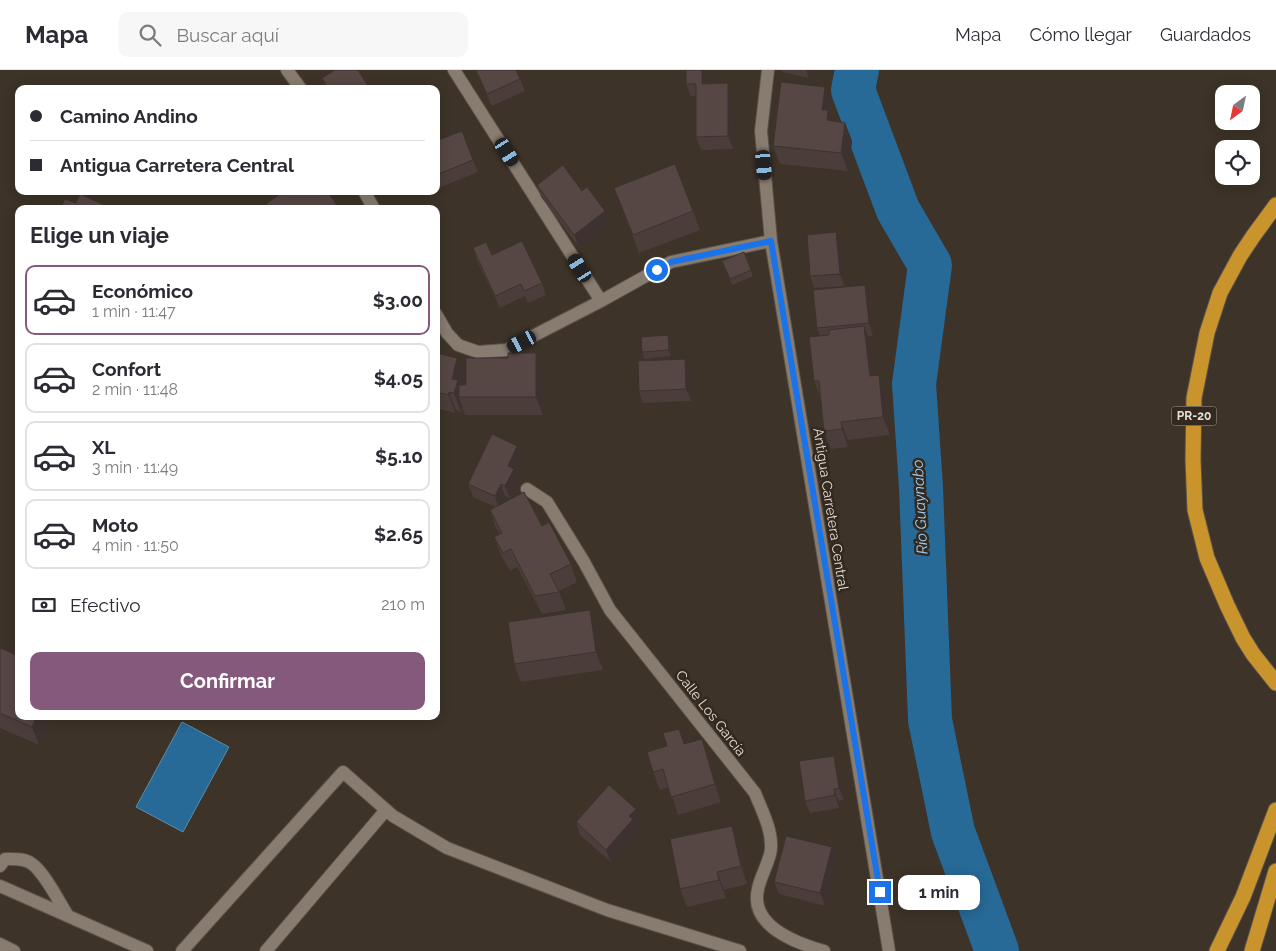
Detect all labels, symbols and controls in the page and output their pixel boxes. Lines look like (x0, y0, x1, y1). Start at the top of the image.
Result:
search box (118, 12, 468, 57)
text: Mapa (25, 20, 88, 49)
icon: search (136, 21, 164, 49)
text: Buscar aquí (176, 24, 279, 46)
text: Mapa (955, 24, 1001, 45)
text: Cómo llegar (1029, 24, 1132, 45)
text: Guardados (1160, 24, 1251, 45)
north arrow (1215, 85, 1260, 130)
map controls (1215, 85, 1260, 185)
text: Camino Andino (60, 105, 198, 127)
car (492, 135, 521, 169)
button: locate (1215, 140, 1260, 185)
car (755, 149, 772, 181)
text: Antigua Carretera Central (60, 154, 294, 176)
text: Elige un viaje (30, 222, 169, 248)
car (565, 251, 594, 285)
route start (646, 259, 668, 281)
icon: car (32, 278, 77, 323)
text: Económico (92, 280, 193, 302)
text: $3.00 (373, 289, 423, 311)
text: 1 min · 11:47 (92, 302, 176, 321)
car (505, 329, 538, 355)
icon: car (32, 356, 77, 401)
text: Confort (92, 358, 161, 380)
text: $4.05 (374, 367, 423, 389)
text: 2 min · 11:48 (92, 380, 178, 399)
road number: PR-20 (1172, 406, 1216, 426)
street label: Antigua Carretera Central (810, 427, 852, 592)
icon: car (32, 434, 77, 479)
text: XL (92, 436, 115, 458)
text: $5.10 (375, 445, 423, 467)
text: 3 min · 11:49 (92, 458, 178, 477)
water label: Río Guaynabo (909, 459, 931, 555)
icon: car (32, 512, 77, 557)
text: Moto (92, 514, 138, 536)
text: $2.65 (374, 523, 423, 545)
text: 4 min · 11:50 (92, 536, 179, 555)
icon: cash (30, 591, 58, 619)
text: Efectivo (70, 594, 141, 616)
text: 210 m (381, 595, 425, 614)
button: Confirmar (30, 652, 425, 710)
street label: Calle Los García (673, 667, 749, 759)
callout: 1 min (898, 874, 980, 910)
route end (869, 881, 891, 903)
text: 1 min (919, 883, 959, 902)

